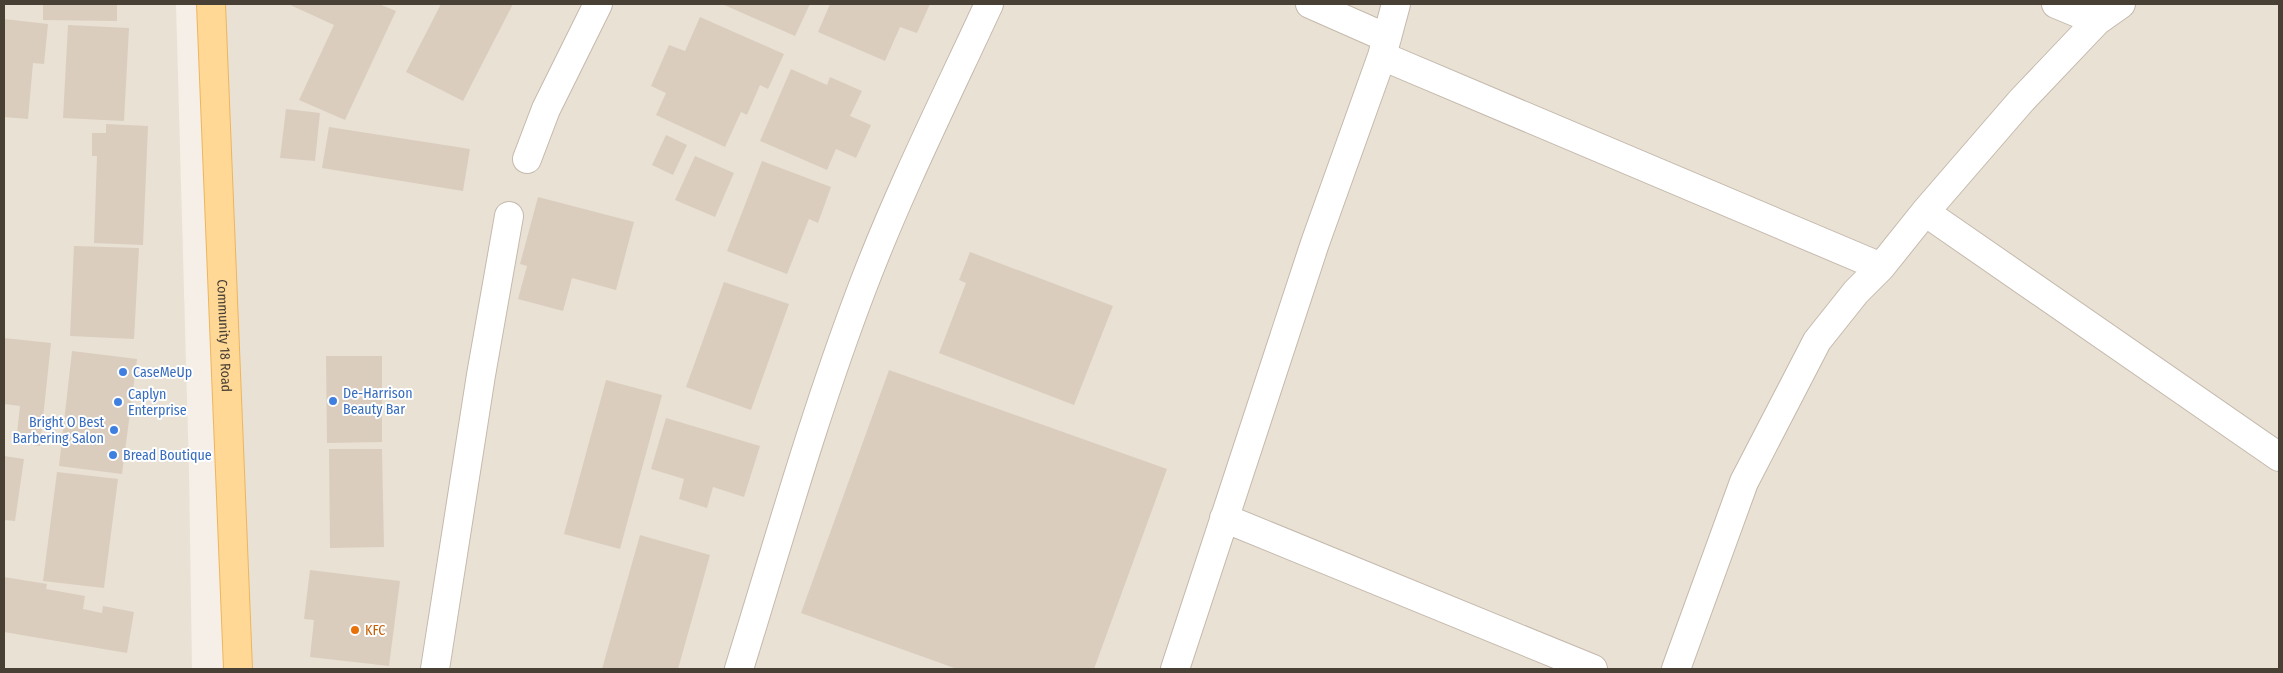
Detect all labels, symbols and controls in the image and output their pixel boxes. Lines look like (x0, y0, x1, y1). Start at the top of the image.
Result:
street label: Community 18 Road (213, 279, 235, 393)
place label: CaseMeUp (133, 364, 192, 381)
marker: CaseMeUp (117, 366, 129, 378)
place label: De-Harrison Beauty Bar (343, 385, 413, 418)
place label: Caplyn Enterprise (128, 386, 187, 419)
marker: De-Harrison Beauty Bar (327, 395, 339, 407)
marker: Caplyn Enterprise (112, 396, 124, 408)
place label: Bright O Best Barbering Salon (13, 414, 104, 447)
marker: Bright O Best Barbering Salon (108, 424, 120, 436)
place label: Bread Boutique (123, 447, 212, 464)
marker: Bread Boutique (107, 449, 119, 461)
place label: KFC (365, 622, 385, 639)
marker: KFC (349, 624, 361, 636)

